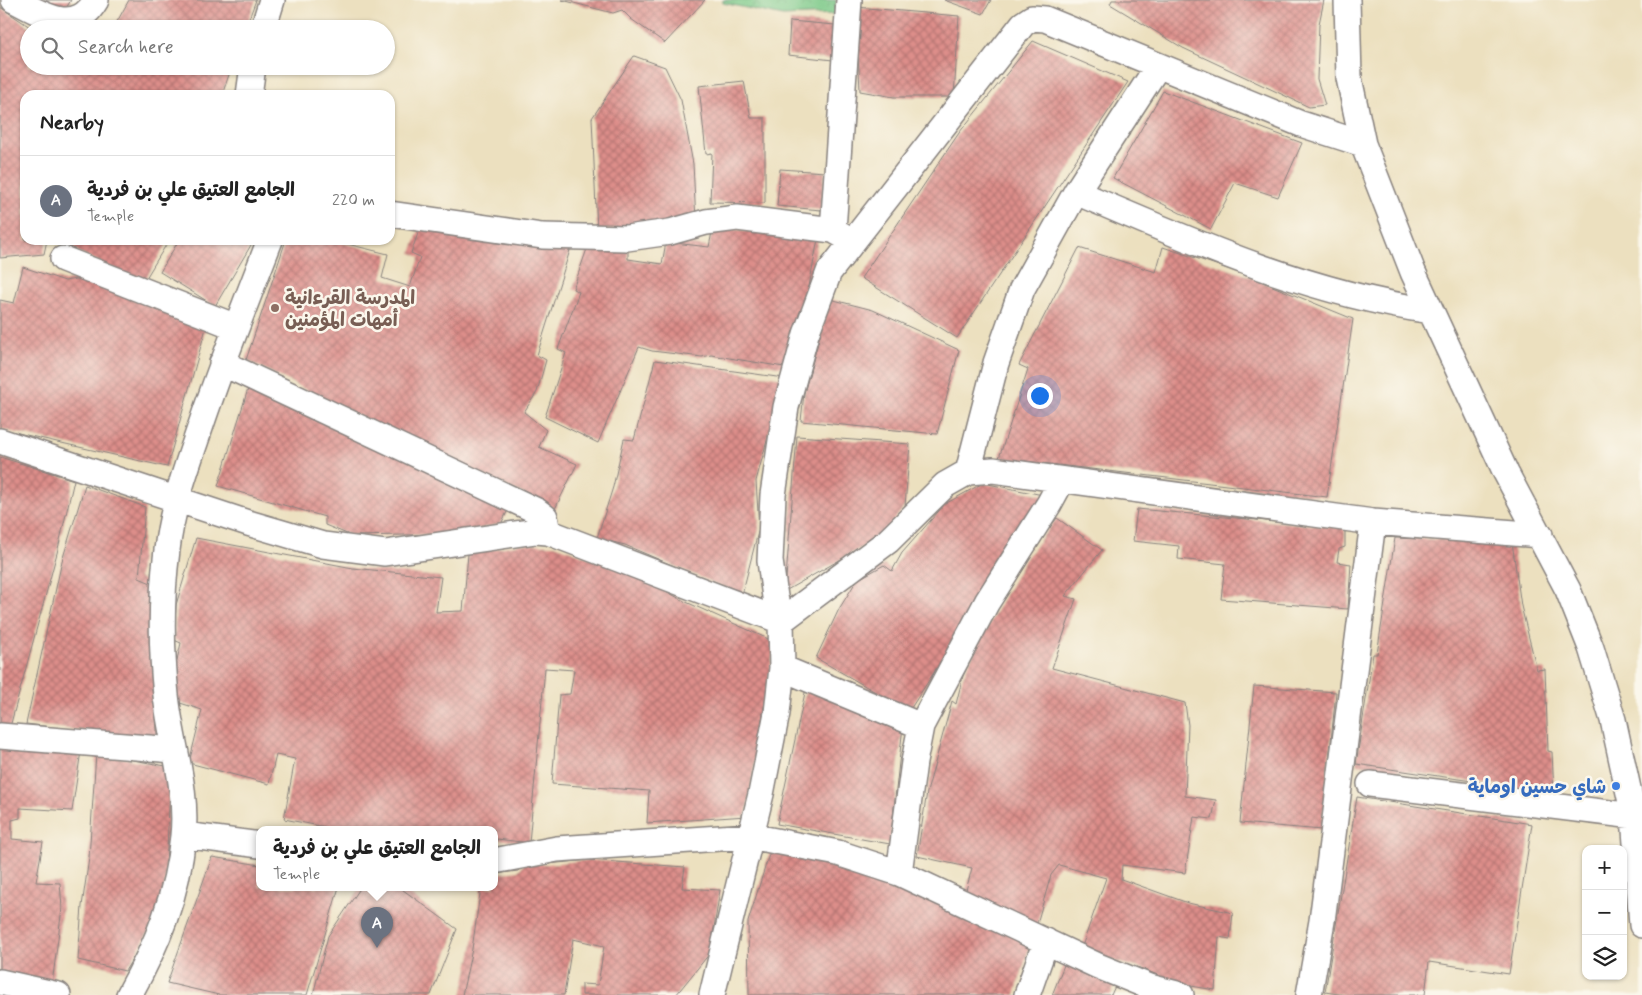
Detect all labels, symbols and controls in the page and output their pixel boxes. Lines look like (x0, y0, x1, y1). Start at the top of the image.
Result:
search box (20, 20, 395, 75)
icon: search (38, 34, 66, 62)
text: Search here (78, 35, 174, 60)
text: Nearby (40, 109, 104, 137)
text: الجامع العتيق علي بن فردية (87, 178, 295, 203)
text: A (51, 190, 61, 211)
text: 220 m (332, 190, 375, 211)
text: Temple (87, 206, 134, 227)
place label: المدرسة القرءانية أمهات المؤمنين (285, 286, 415, 333)
marker: المدرسة القرءانية أمهات المؤمنين (269, 302, 281, 314)
your location (1027, 383, 1053, 409)
place label: شاي حسين اوماية (1468, 775, 1606, 801)
marker: شاي حسين اوماية (1610, 780, 1622, 792)
popup (256, 826, 498, 891)
text: الجامع العتيق علي بن فردية (273, 836, 481, 861)
map controls (1582, 845, 1627, 980)
button: + (1582, 845, 1627, 890)
text: Temple (273, 864, 320, 885)
button: − (1582, 890, 1627, 935)
pin: A (361, 907, 393, 948)
button: layers (1582, 935, 1627, 980)

